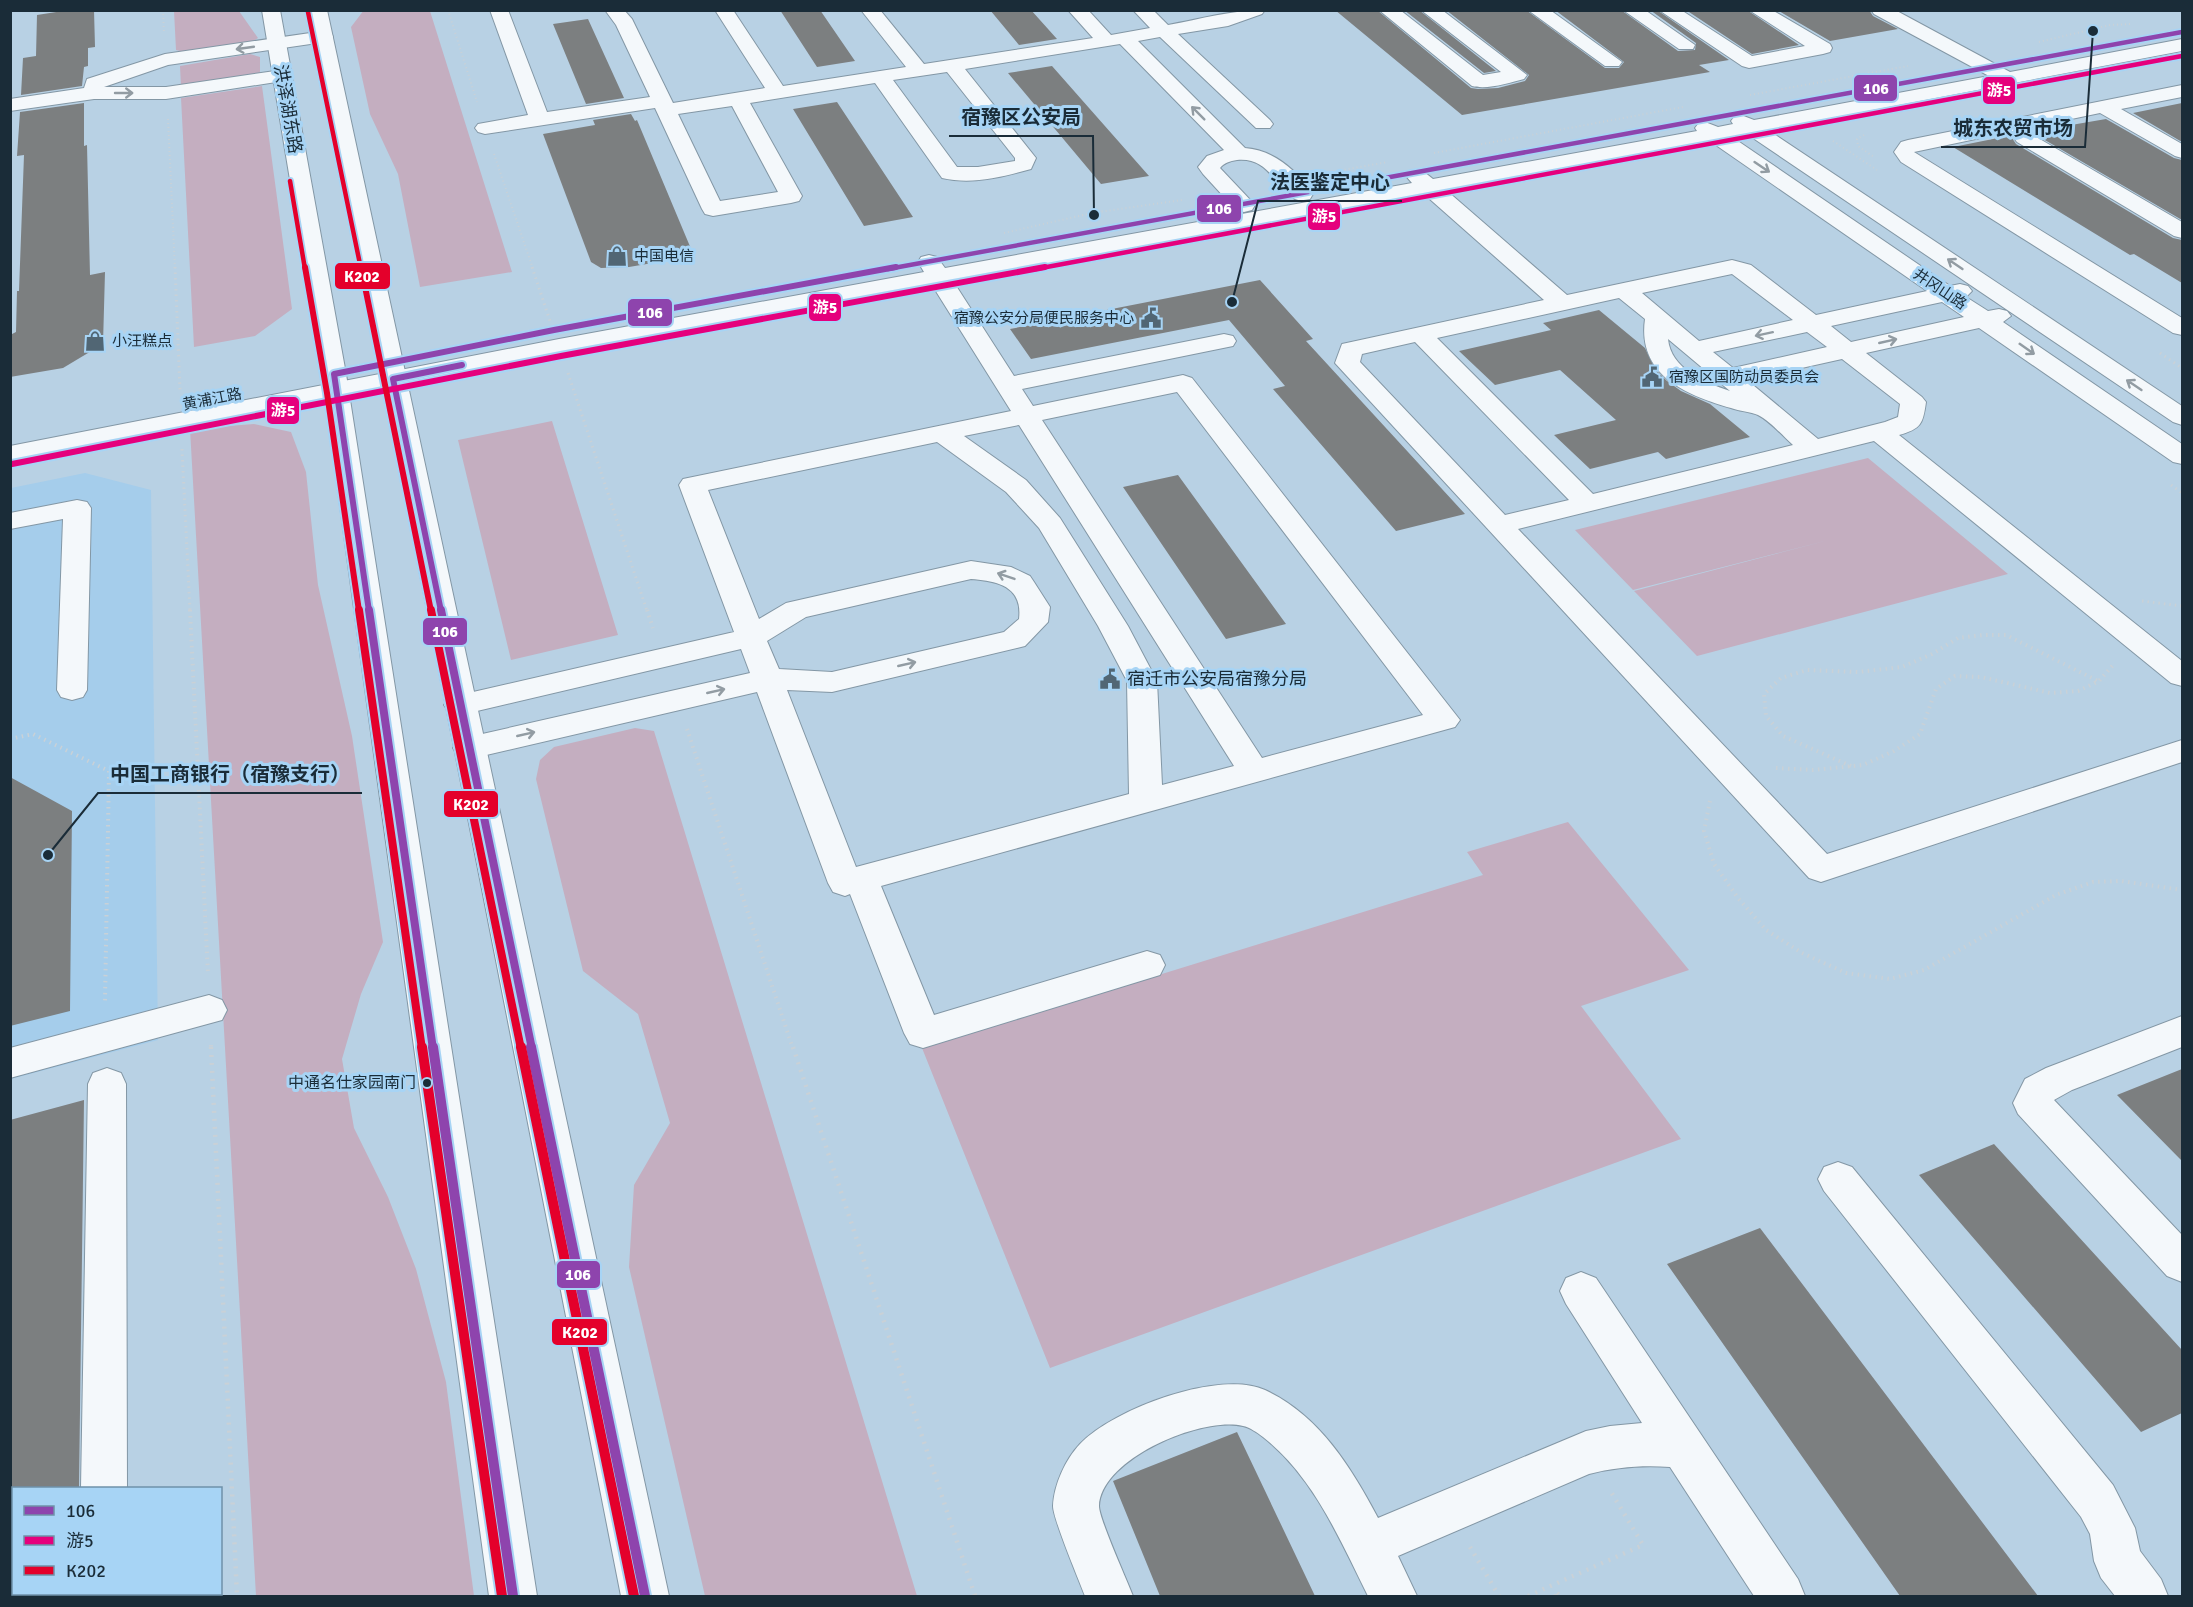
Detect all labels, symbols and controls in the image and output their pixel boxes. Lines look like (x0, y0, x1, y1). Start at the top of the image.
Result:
one-way arrow (236, 43, 255, 54)
street label: 洪泽湖东路 (269, 63, 307, 155)
line badge: 106 (1853, 74, 1898, 102)
line badge: 游5 (1982, 76, 2016, 105)
text: 106 (1863, 79, 1889, 99)
text: 游5 (1987, 81, 2011, 101)
one-way arrow (114, 87, 134, 99)
callout: 宿豫区公安局 (949, 98, 1093, 136)
text: 宿豫区公安局 (961, 105, 1081, 130)
one-way arrow (1191, 105, 1206, 120)
callout: 城东农贸市场 (1941, 109, 2085, 147)
text: 城东农贸市场 (1953, 116, 2073, 141)
one-way arrow (1753, 161, 1770, 173)
callout: 法医鉴定中心 (1258, 163, 1402, 201)
text: 法医鉴定中心 (1270, 170, 1390, 195)
line badge: 106 (1196, 194, 1242, 223)
text: 106 (1206, 199, 1232, 219)
line badge: 游5 (1307, 202, 1341, 231)
text: 游5 (1312, 207, 1336, 227)
shop icon: 中国电信 (605, 244, 629, 268)
place label: 中国电信 (634, 247, 694, 265)
one-way arrow (1946, 258, 1963, 271)
line badge: K202 (334, 262, 391, 290)
street label: 井冈山路 (1910, 265, 1970, 313)
text: K202 (344, 267, 380, 287)
line badge: 游5 (808, 293, 842, 322)
line badge: 106 (627, 298, 673, 327)
text: 游5 (813, 298, 837, 318)
text: 106 (637, 303, 663, 323)
public building icon: 宿豫公安分局便民服务中心 (1139, 306, 1163, 330)
place label: 宿豫公安分局便民服务中心 (954, 309, 1134, 327)
shop icon: 小汪糕点 (83, 329, 107, 353)
one-way arrow (1755, 329, 1775, 340)
place label: 小汪糕点 (112, 332, 172, 350)
one-way arrow (1878, 335, 1897, 347)
one-way arrow (2018, 343, 2034, 355)
public building icon: 宿豫区国防动员委员会 (1640, 365, 1664, 389)
place label: 宿豫区国防动员委员会 (1669, 368, 1819, 386)
one-way arrow (2126, 379, 2143, 391)
street label: 黄浦江路 (181, 384, 243, 414)
line badge: 游5 (266, 396, 300, 425)
text: 游5 (271, 401, 295, 421)
one-way arrow (997, 570, 1016, 581)
line badge: 106 (422, 617, 468, 646)
text: 106 (432, 622, 458, 642)
one-way arrow (898, 658, 917, 670)
public building icon: 宿迁市公安局宿豫分局 (1098, 667, 1122, 691)
place label: 宿迁市公安局宿豫分局 (1127, 668, 1307, 690)
one-way arrow (706, 685, 725, 696)
one-way arrow (516, 728, 535, 740)
callout: 中国工商银行（宿豫支行） (98, 755, 362, 793)
text: 中国工商银行（宿豫支行） (110, 762, 350, 787)
line badge: K202 (443, 790, 499, 818)
text: K202 (453, 795, 489, 815)
place label: 中通名仕家园南门 (288, 1073, 416, 1093)
marker: 中通名仕家园南门 (421, 1077, 433, 1089)
line badge: 106 (556, 1260, 601, 1289)
text: 106 (565, 1265, 591, 1285)
line badge: K202 (551, 1318, 608, 1346)
text: K202 (562, 1323, 598, 1343)
legend (12, 1487, 222, 1595)
text: 106 (66, 1500, 95, 1522)
text: 游5 (66, 1530, 94, 1552)
text: K202 (66, 1560, 106, 1582)

